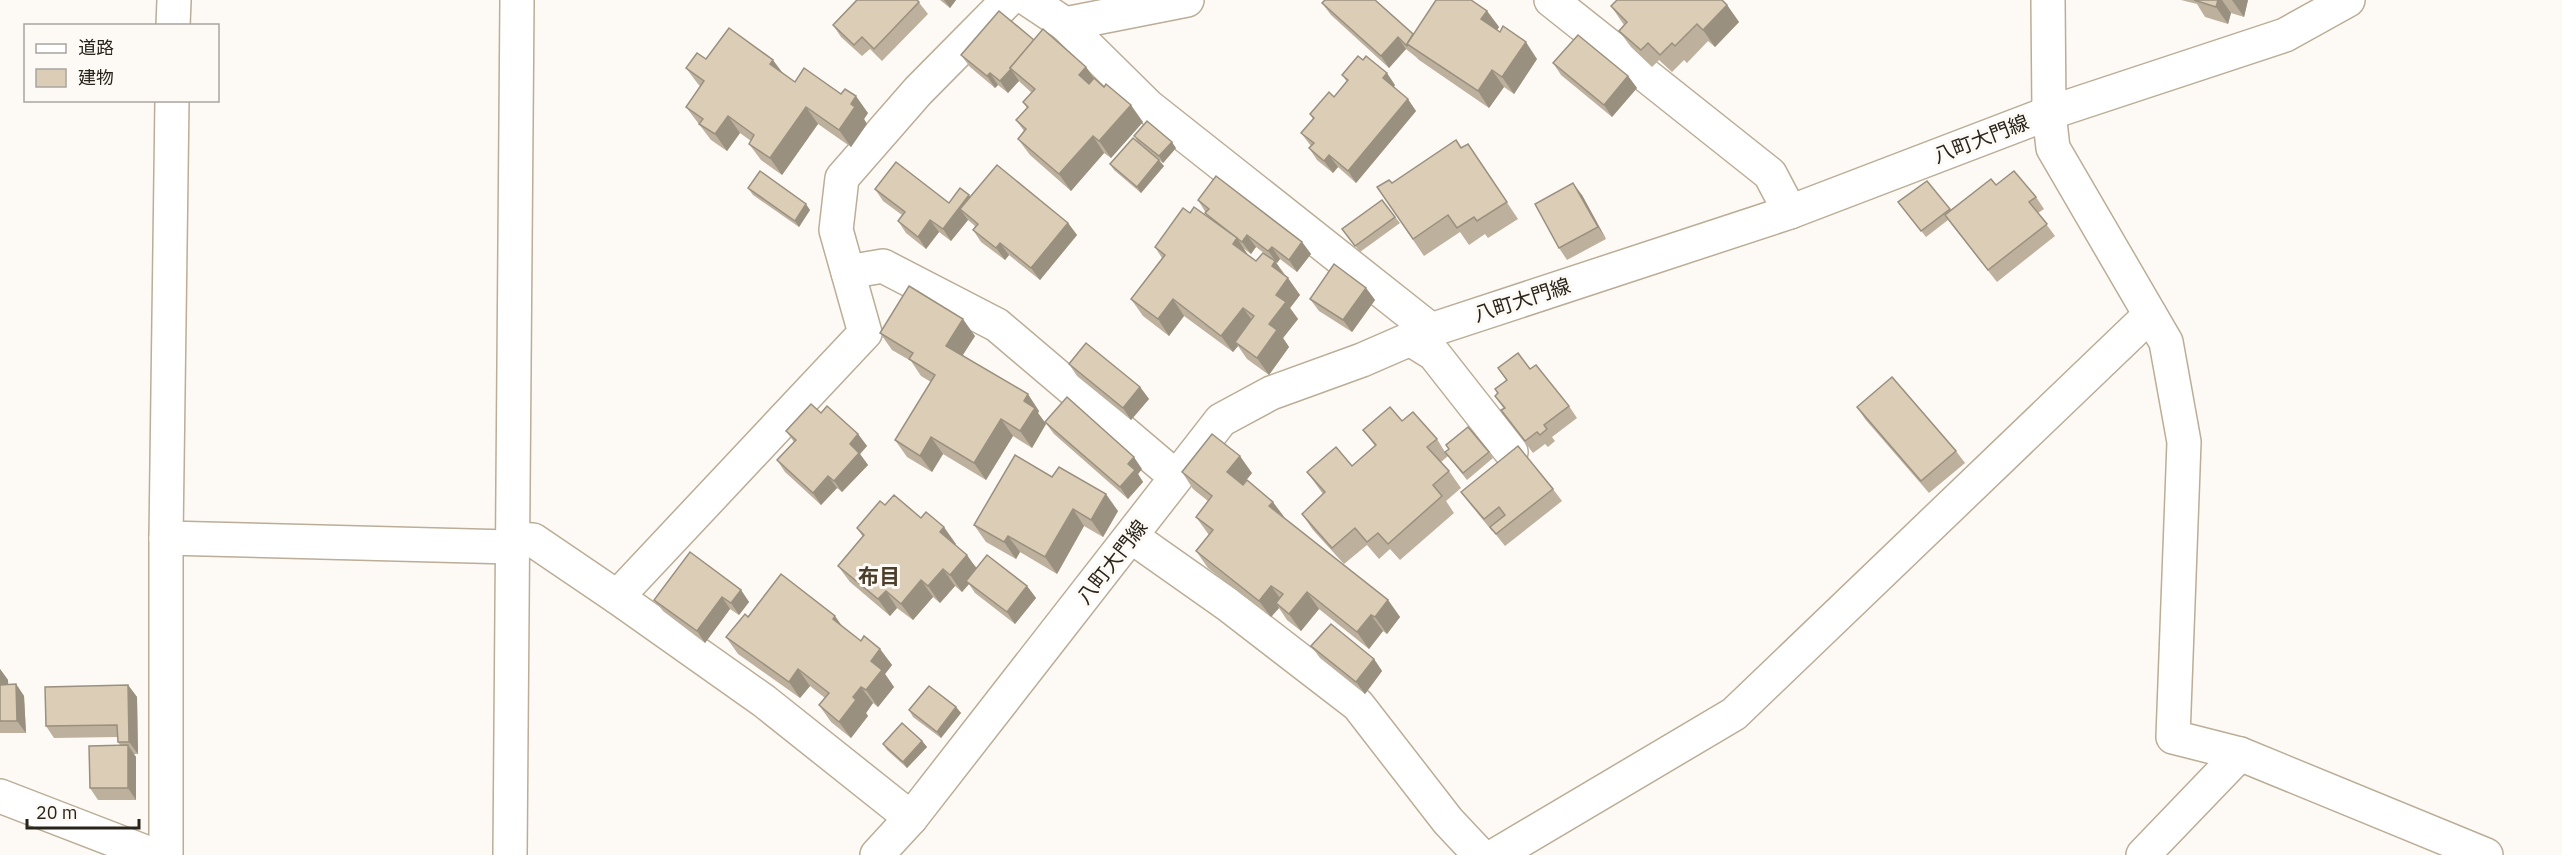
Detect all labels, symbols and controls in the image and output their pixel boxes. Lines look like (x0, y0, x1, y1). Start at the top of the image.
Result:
legend (24, 24, 219, 102)
text: 道路 (78, 36, 114, 59)
text: 建物 (78, 66, 114, 89)
street label: 八町大門線 (1929, 108, 2032, 169)
street label: 八町大門線 (1470, 271, 1574, 328)
street label: 八町大門線 (1070, 514, 1153, 609)
district label: 布目 (858, 562, 900, 590)
scale bar (27, 792, 140, 830)
text: 20 m (36, 801, 78, 824)

